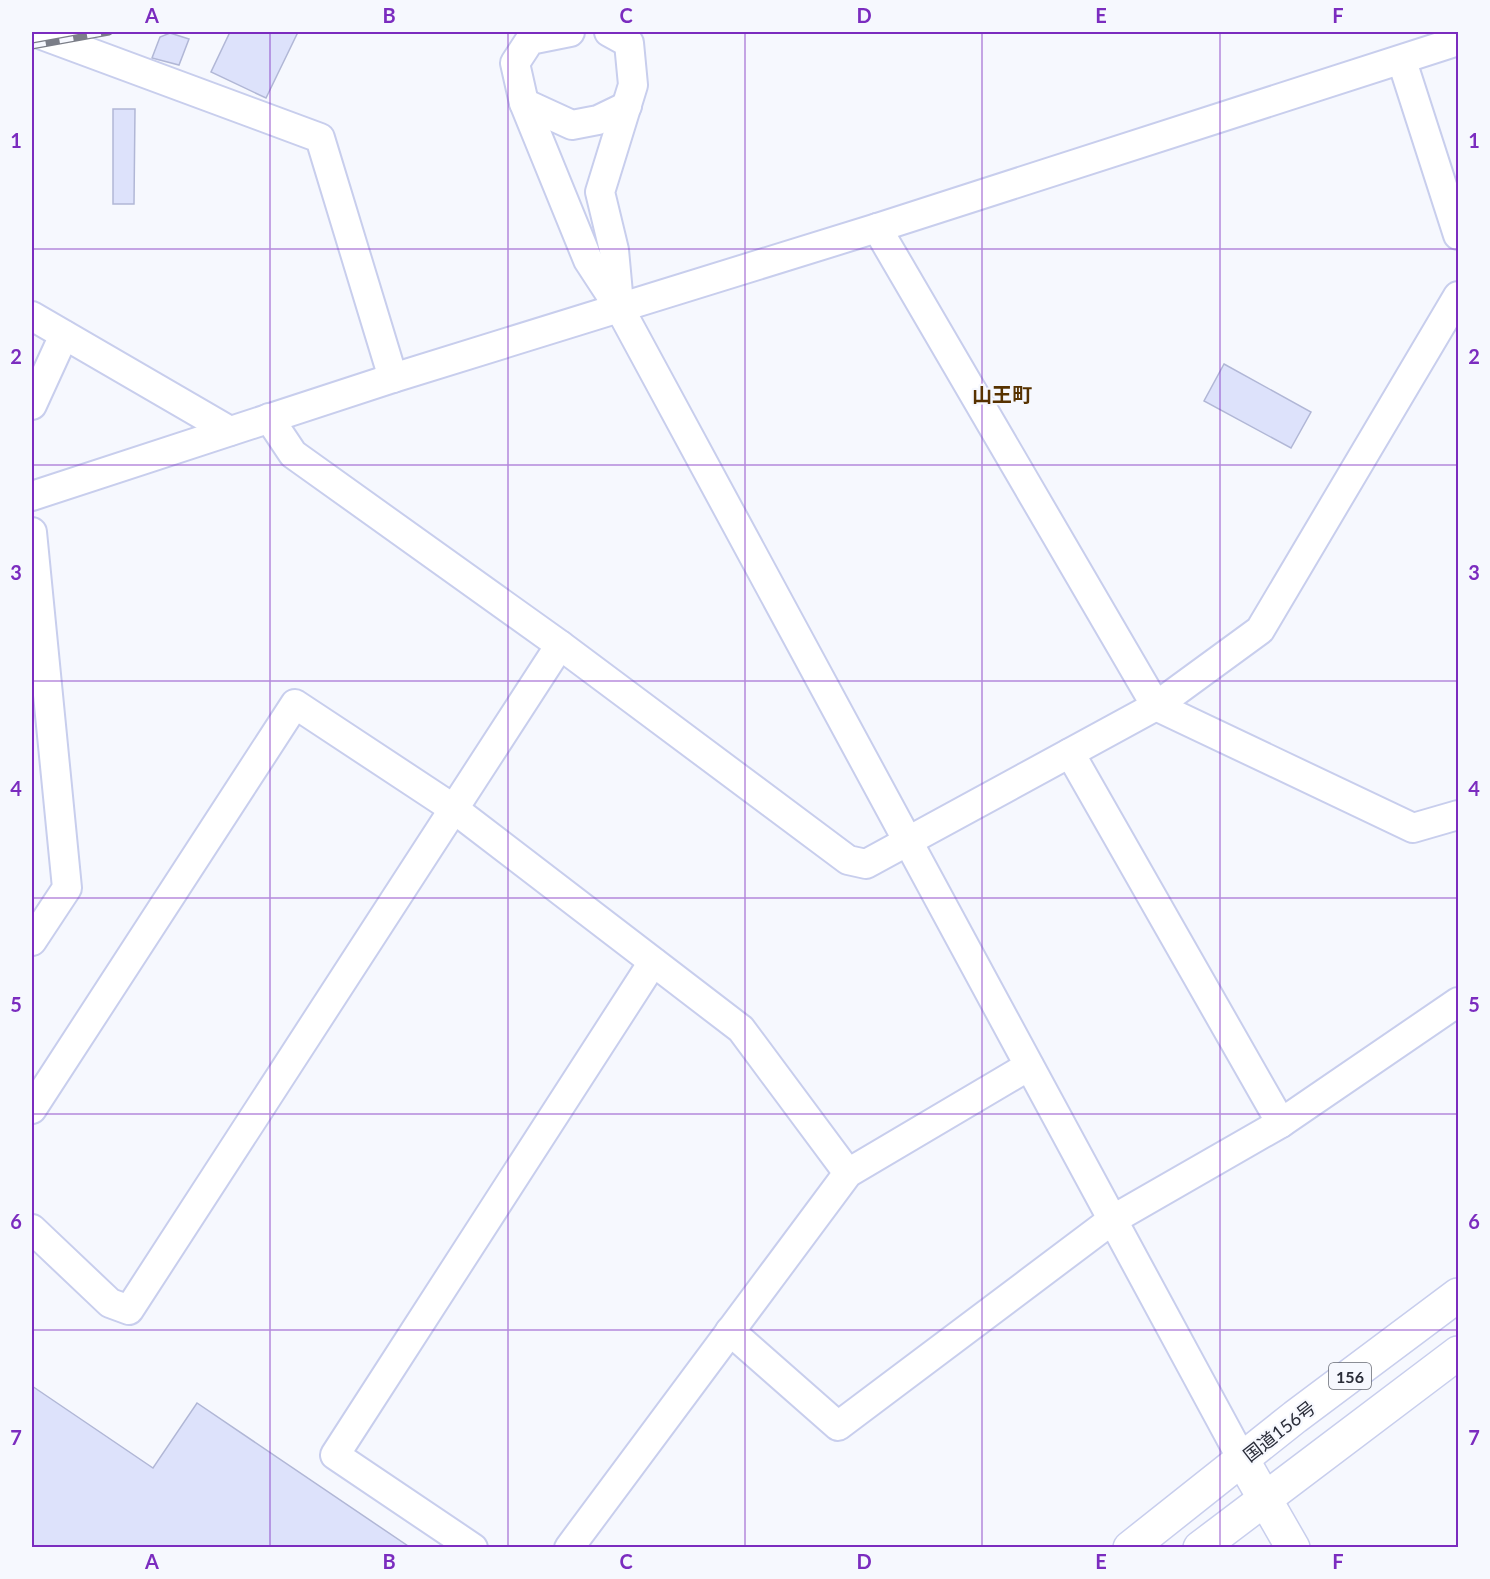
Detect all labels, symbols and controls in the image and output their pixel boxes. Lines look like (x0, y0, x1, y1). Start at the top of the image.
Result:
text: A (144, 3, 159, 27)
text: B (382, 3, 396, 27)
text: C (619, 3, 633, 27)
text: D (856, 3, 872, 27)
text: E (1095, 3, 1107, 27)
text: F (1332, 3, 1344, 27)
text: 1 (10, 128, 22, 152)
text: 1 (1468, 128, 1480, 152)
text: 2 (10, 344, 22, 368)
text: 2 (1468, 344, 1480, 368)
district label: 山王町 (972, 382, 1032, 406)
text: 3 (10, 560, 22, 584)
text: 3 (1468, 560, 1480, 584)
text: 4 (10, 776, 22, 800)
text: 4 (1468, 776, 1480, 800)
text: 5 (10, 992, 22, 1016)
text: 5 (1468, 992, 1480, 1016)
text: 6 (10, 1209, 22, 1233)
text: 6 (1468, 1209, 1480, 1233)
road number: 156 (1329, 1363, 1371, 1389)
street label: 国道156号 (1239, 1396, 1319, 1466)
text: 7 (10, 1425, 22, 1449)
text: 7 (1468, 1425, 1480, 1449)
text: A (144, 1549, 159, 1573)
text: B (382, 1549, 396, 1573)
text: C (619, 1549, 633, 1573)
text: D (856, 1549, 872, 1573)
text: E (1095, 1549, 1107, 1573)
text: F (1332, 1549, 1344, 1573)

